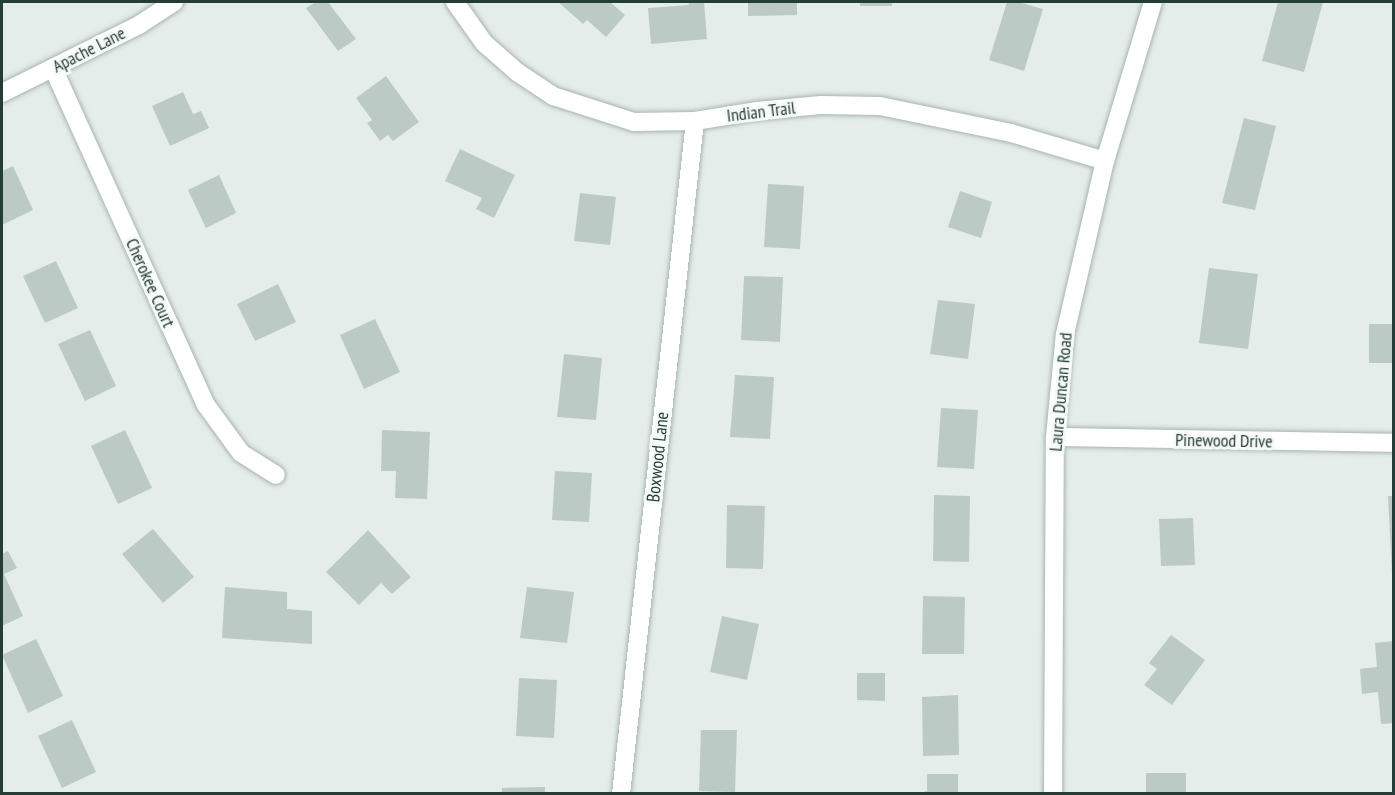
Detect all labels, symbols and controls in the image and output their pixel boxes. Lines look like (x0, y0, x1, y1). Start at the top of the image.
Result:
street label: Apache Lane (49, 22, 129, 78)
street label: Indian Trail (725, 97, 797, 127)
street label: Cherokee Court (121, 235, 179, 331)
street label: Laura Duncan Road (1045, 332, 1077, 452)
street label: Boxwood Lane (643, 411, 673, 503)
street label: Pinewood Drive (1175, 429, 1273, 453)

